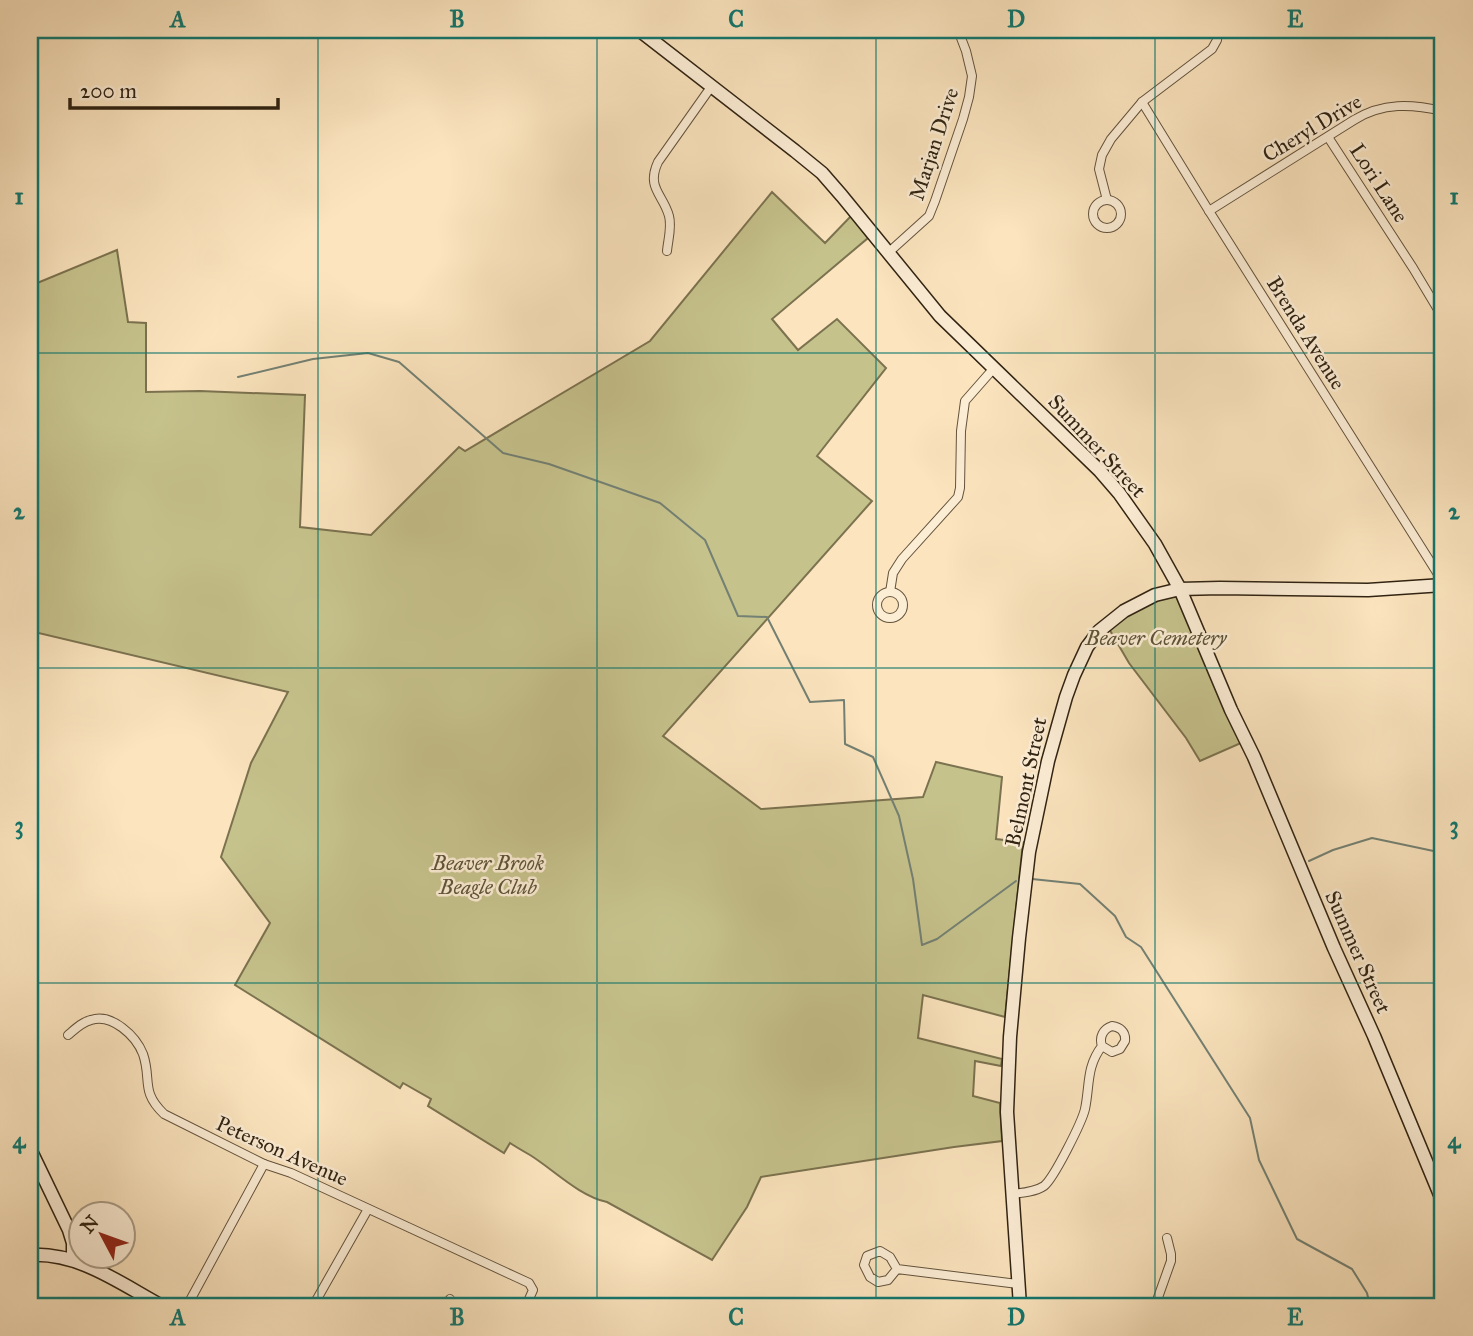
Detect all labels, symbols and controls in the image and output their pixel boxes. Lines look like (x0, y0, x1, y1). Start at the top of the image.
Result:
text: A (168, 5, 186, 33)
text: B (449, 5, 465, 33)
text: C (728, 5, 744, 33)
text: D (1007, 5, 1025, 33)
text: E (1287, 5, 1304, 33)
scale bar (70, 66, 278, 110)
text: 200 m (80, 78, 137, 104)
street label: Marjan Drive (904, 84, 964, 204)
street label: Cheryl Drive (1258, 88, 1367, 168)
street label: Lori Lane (1344, 139, 1414, 228)
text: 1 (14, 182, 24, 210)
text: 1 (1449, 182, 1459, 210)
street label: Brenda Avenue (1261, 272, 1351, 395)
street label: Summer Street (1043, 389, 1152, 503)
text: 2 (13, 497, 25, 525)
text: 2 (1448, 497, 1460, 525)
park label: Beaver Cemetery (1084, 625, 1228, 651)
street label: Belmont Street (1000, 714, 1053, 849)
text: 3 (14, 811, 24, 840)
text: 3 (1449, 811, 1459, 840)
park label: Beaver Brook Beagle Club (431, 850, 545, 900)
street label: Summer Street (1319, 887, 1397, 1018)
street label: Peterson Avenue (212, 1110, 352, 1192)
text: 4 (13, 1126, 27, 1154)
text: 4 (1448, 1126, 1462, 1154)
north arrow (66, 1200, 136, 1270)
text: N (76, 1211, 104, 1238)
text: A (168, 1303, 186, 1331)
text: B (449, 1303, 465, 1331)
text: C (728, 1303, 744, 1331)
text: D (1007, 1303, 1025, 1331)
text: E (1287, 1303, 1304, 1331)

